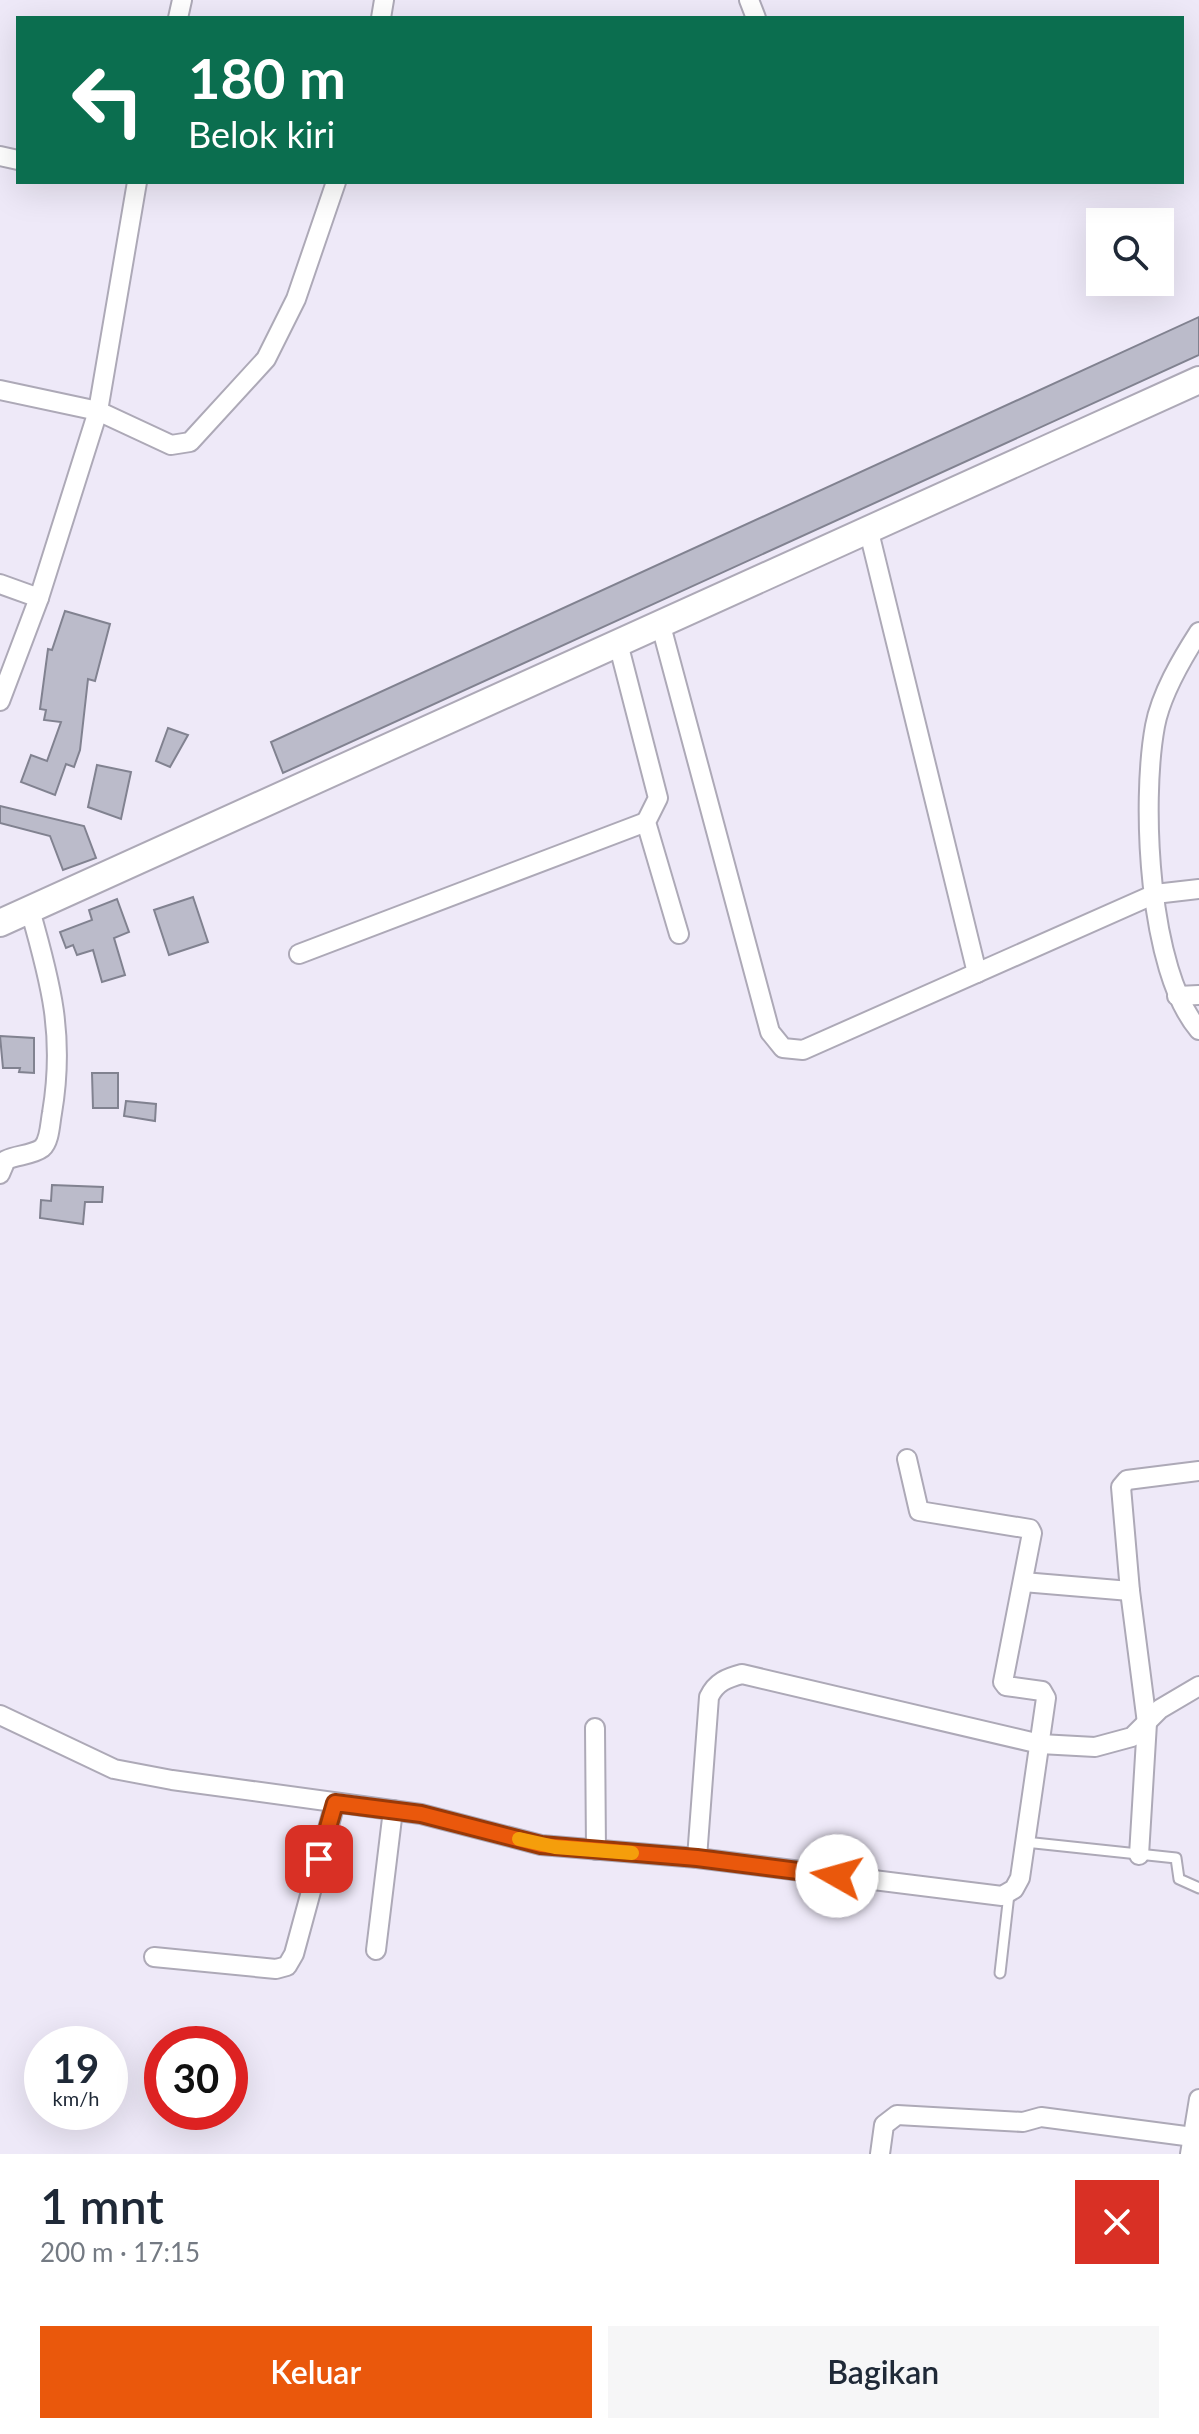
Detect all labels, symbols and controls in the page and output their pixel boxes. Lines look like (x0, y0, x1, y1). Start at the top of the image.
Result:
text: 180 m (188, 44, 346, 111)
icon: left (56, 48, 160, 152)
text: Belok kiri (188, 112, 335, 156)
map controls (1086, 208, 1174, 296)
button: search (1086, 208, 1174, 296)
pin (285, 1825, 353, 1893)
position arrow (795, 1834, 879, 1918)
icon: arrive (297, 1837, 341, 1881)
speed limit sign: 30 (144, 2026, 248, 2130)
text: 19 (53, 2044, 99, 2092)
text: km/h (53, 2086, 99, 2110)
text: 1 mnt (40, 2177, 164, 2234)
button: close (1075, 2180, 1159, 2264)
text: 200 m · 17:15 (40, 2236, 200, 2268)
button: Keluar (40, 2326, 592, 2418)
button: Bagikan (608, 2326, 1159, 2418)

